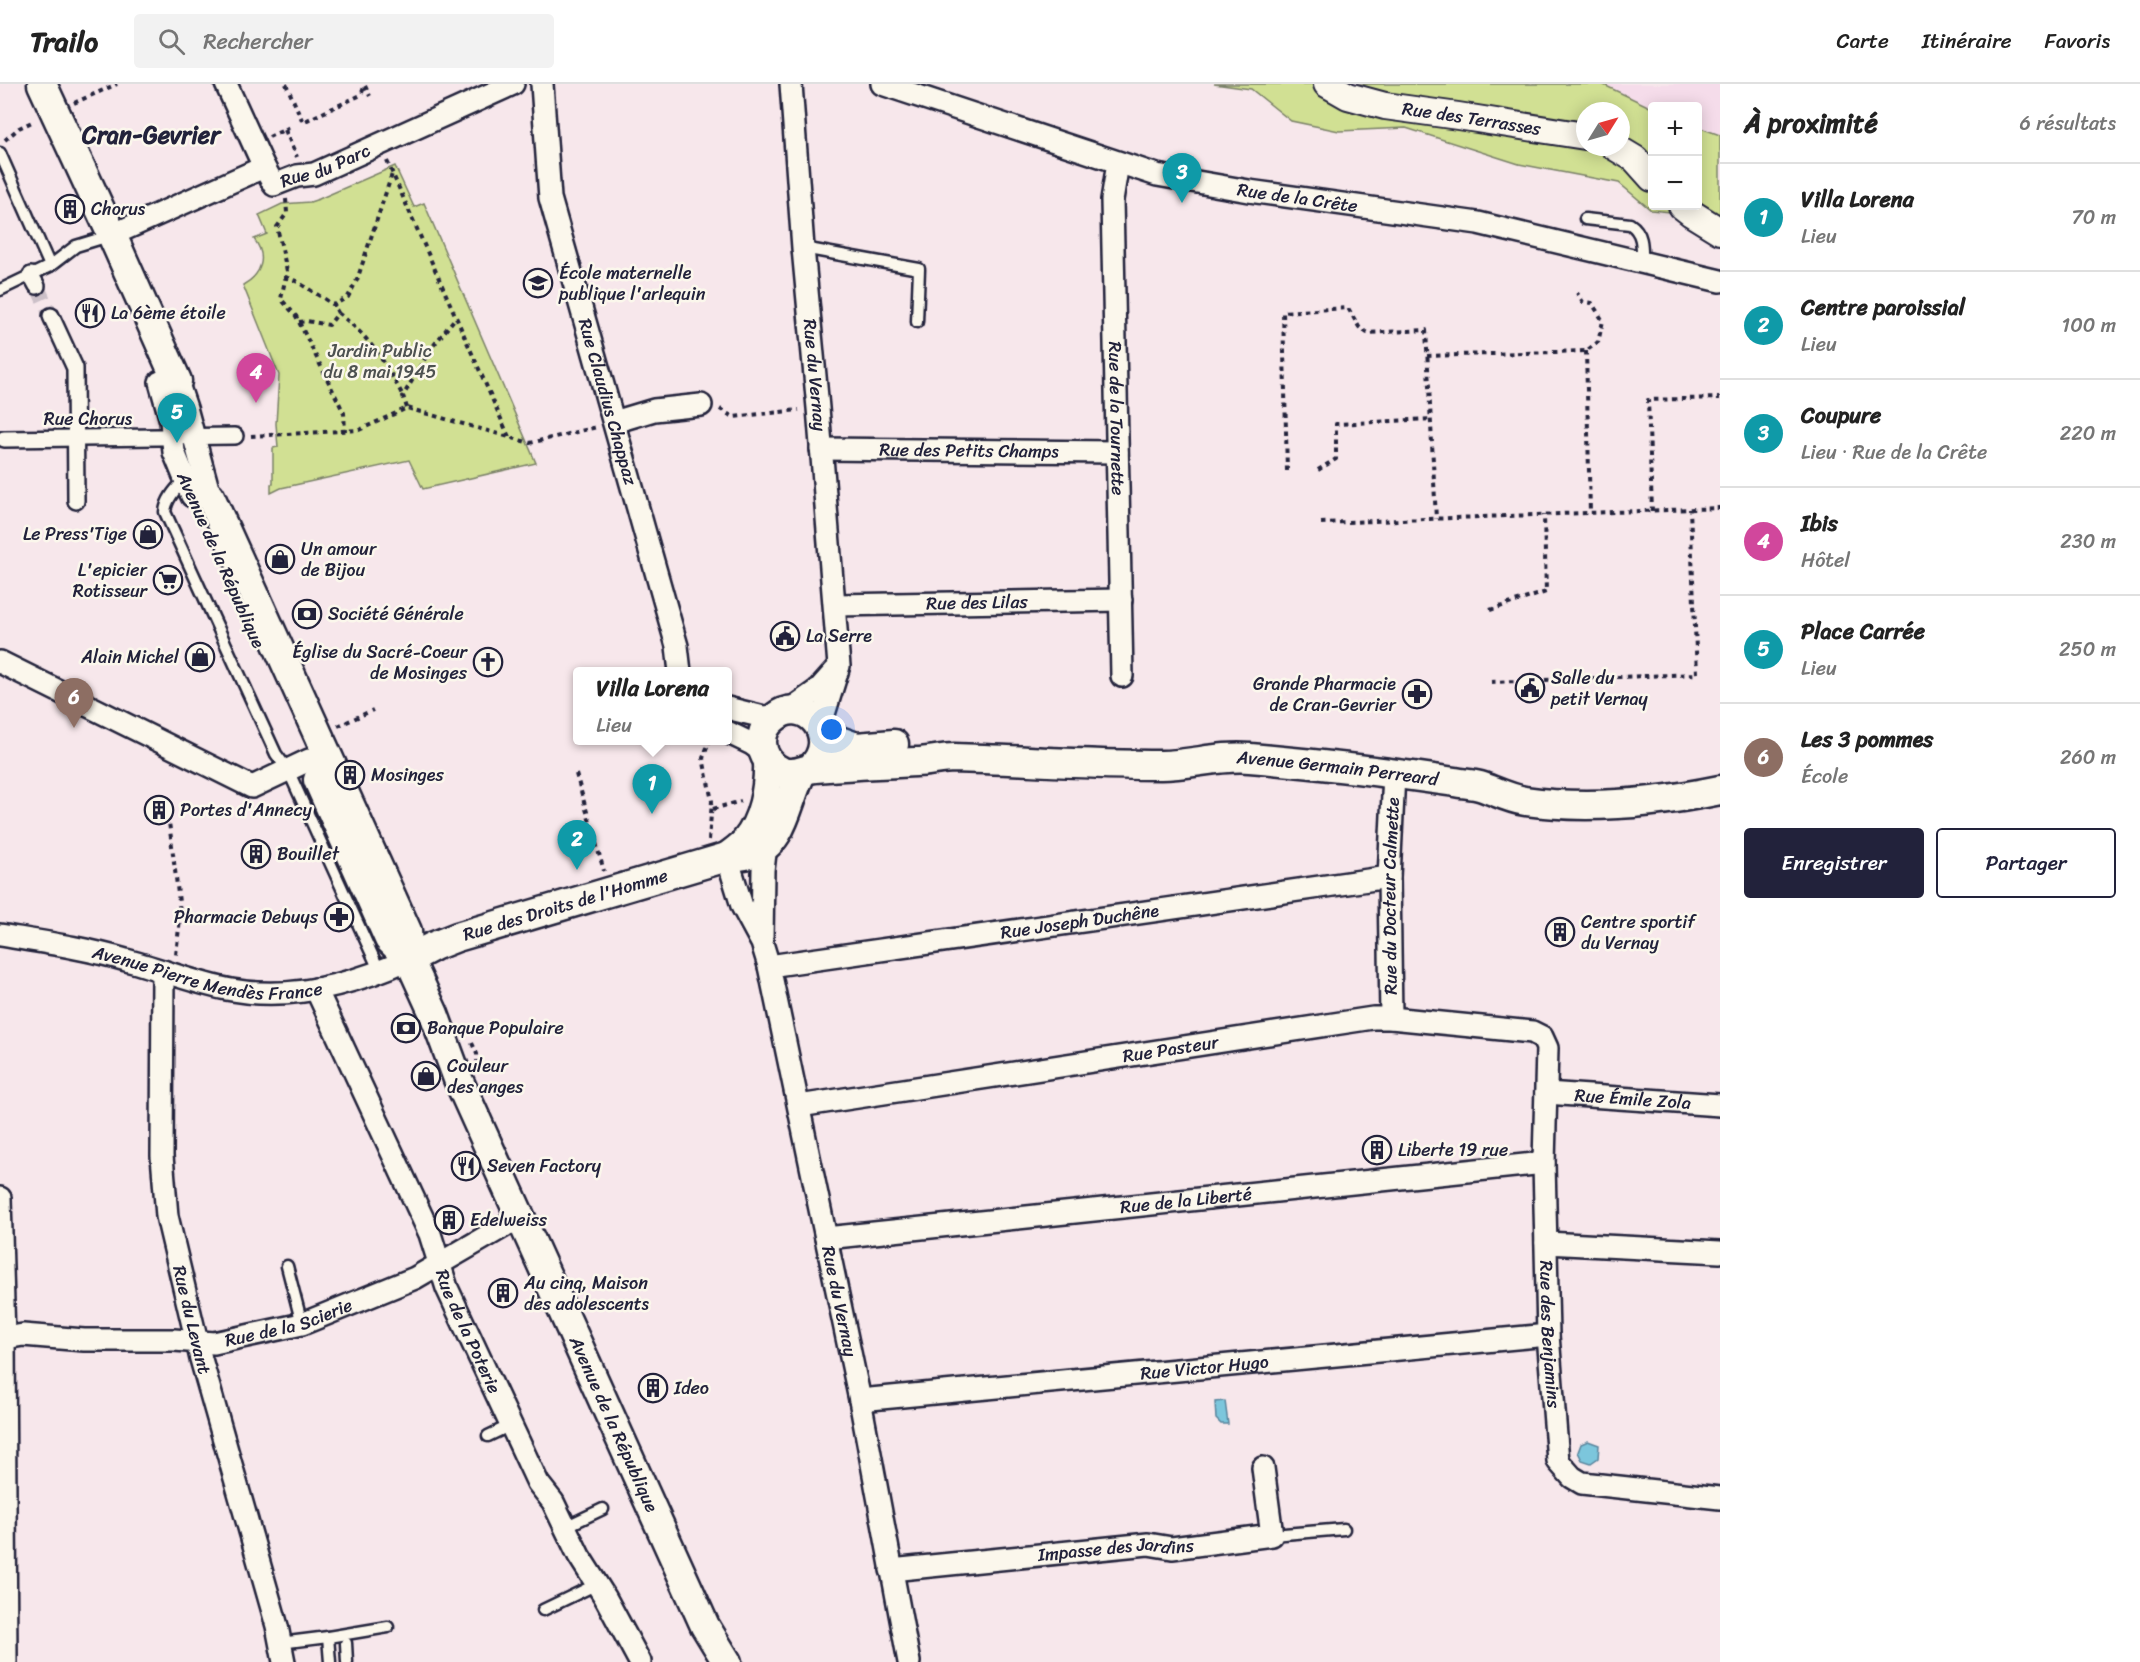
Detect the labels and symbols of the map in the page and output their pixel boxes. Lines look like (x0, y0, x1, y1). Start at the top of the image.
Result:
street label: Rue des Terrasses (1400, 93, 1544, 145)
north arrow (1576, 102, 1630, 156)
district label: Cran-Gevrier (81, 114, 222, 156)
street label: Rue du Parc (275, 135, 376, 197)
pin: 3 (1162, 154, 1202, 203)
street label: Rue de la Crête (1235, 173, 1360, 222)
building icon: Chorus (54, 193, 86, 225)
place label: Chorus (91, 193, 146, 225)
place label: École maternelle publique l'arlequin (558, 257, 706, 310)
school or university icon: École maternelle publique l'arlequin (522, 267, 554, 299)
restaurant icon: La 6ème étoile (74, 297, 106, 329)
place label: La 6ème étoile (111, 297, 226, 329)
street label: Rue Claudius Chappaz (569, 314, 647, 489)
street label: Rue du Vernay (794, 318, 836, 433)
park label: Jardin Public du 8 mai 1945 (324, 335, 436, 388)
street label: Rue de la Tournette (1099, 341, 1134, 496)
pin: 4 (236, 354, 276, 403)
pin: 5 (158, 394, 196, 443)
street label: Rue Chorus (44, 403, 133, 435)
street label: Rue des Petits Champs (879, 434, 1059, 467)
street label: Avenue de la République (167, 466, 274, 654)
place label: Le Press'Tige (23, 518, 127, 550)
shop icon: Le Press'Tige (132, 518, 164, 550)
place label: Un amour de Bijou (301, 533, 378, 586)
shop icon: Un amour de Bijou (264, 543, 296, 575)
place label: L'epicier Rotisseur (73, 554, 149, 607)
supermarket icon: L'epicier Rotisseur (152, 564, 184, 596)
street label: Rue des Lilas (926, 586, 1029, 619)
bank icon: Société Générale (291, 598, 323, 630)
place label: Société Générale (328, 598, 464, 630)
public building icon: La Serre (769, 620, 801, 652)
place label: La Serre (806, 620, 872, 652)
place label: Église du Sacré-Coeur de Mosinges (292, 636, 469, 689)
place label: Alain Michel (80, 641, 180, 673)
shop icon: Alain Michel (184, 641, 216, 673)
church icon: Église du Sacré-Coeur de Mosinges (472, 646, 504, 678)
place label: Salle du petit Vernay (1550, 662, 1649, 715)
place label: Grande Pharmacie de Cran-Gevrier (1253, 668, 1398, 721)
public building icon: Salle du petit Vernay (1514, 672, 1546, 704)
pin: 6 (54, 678, 94, 728)
pharmacy icon: Grande Pharmacie de Cran-Gevrier (1401, 678, 1433, 710)
your location (817, 715, 846, 744)
street label: Avenue Germain Perreard (1235, 741, 1442, 796)
building icon: Mosinges (334, 759, 366, 791)
place label: Mosinges (371, 759, 445, 791)
pin: 1 (632, 764, 672, 814)
building icon: Portes d'Annecy (143, 794, 175, 826)
place label: Portes d'Annecy (180, 794, 312, 826)
street label: Rue du Docteur Calmette (1373, 796, 1409, 995)
pin: 2 (558, 820, 596, 870)
building icon: Bouillet (240, 838, 272, 870)
place label: Bouillet (277, 838, 340, 870)
street label: Rue des Droits de l'Homme (459, 859, 672, 950)
street label: Rue Joseph Duchêne (999, 894, 1161, 949)
place label: Pharmacie Debuys (174, 901, 319, 933)
pharmacy icon: Pharmacie Debuys (323, 901, 355, 933)
place label: Centre sportif du Vernay (1581, 906, 1697, 959)
building icon: Centre sportif du Vernay (1544, 916, 1576, 948)
street label: Avenue Pierre Mendès France (88, 936, 325, 1009)
bank icon: Banque Populaire (390, 1012, 422, 1044)
place label: Banque Populaire (427, 1012, 564, 1044)
street label: Rue Pasteur (1120, 1026, 1222, 1072)
place label: Couleur des anges (447, 1050, 524, 1103)
shop icon: Couleur des anges (410, 1060, 442, 1092)
street label: Rue Émile Zola (1574, 1079, 1692, 1119)
building icon: Liberte 19 rue (1361, 1134, 1393, 1166)
place label: Liberte 19 rue (1398, 1134, 1508, 1166)
restaurant icon: Seven Factory (450, 1150, 482, 1182)
place label: Seven Factory (487, 1150, 602, 1182)
street label: Rue de la Liberté (1119, 1178, 1254, 1223)
building icon: Edelweiss (433, 1204, 465, 1236)
place label: Edelweiss (470, 1204, 548, 1236)
street label: Rue du Vernay (812, 1243, 867, 1360)
street label: Rue des Benjamins (1530, 1260, 1570, 1410)
street label: Rue du Levant (163, 1262, 221, 1378)
street label: Rue de la Poterie (426, 1265, 510, 1399)
place label: Au cinq, Maison des adolescents (523, 1267, 650, 1320)
building icon: Au cinq, Maison des adolescents (487, 1277, 519, 1309)
street label: Rue de la Scierie (222, 1289, 357, 1356)
street label: Avenue de la République (560, 1330, 668, 1518)
street label: Rue Victor Hugo (1139, 1345, 1270, 1389)
building icon: Ideo (637, 1372, 669, 1404)
place label: Ideo (673, 1372, 709, 1404)
street label: Impasse des Jardins (1035, 1528, 1196, 1571)

